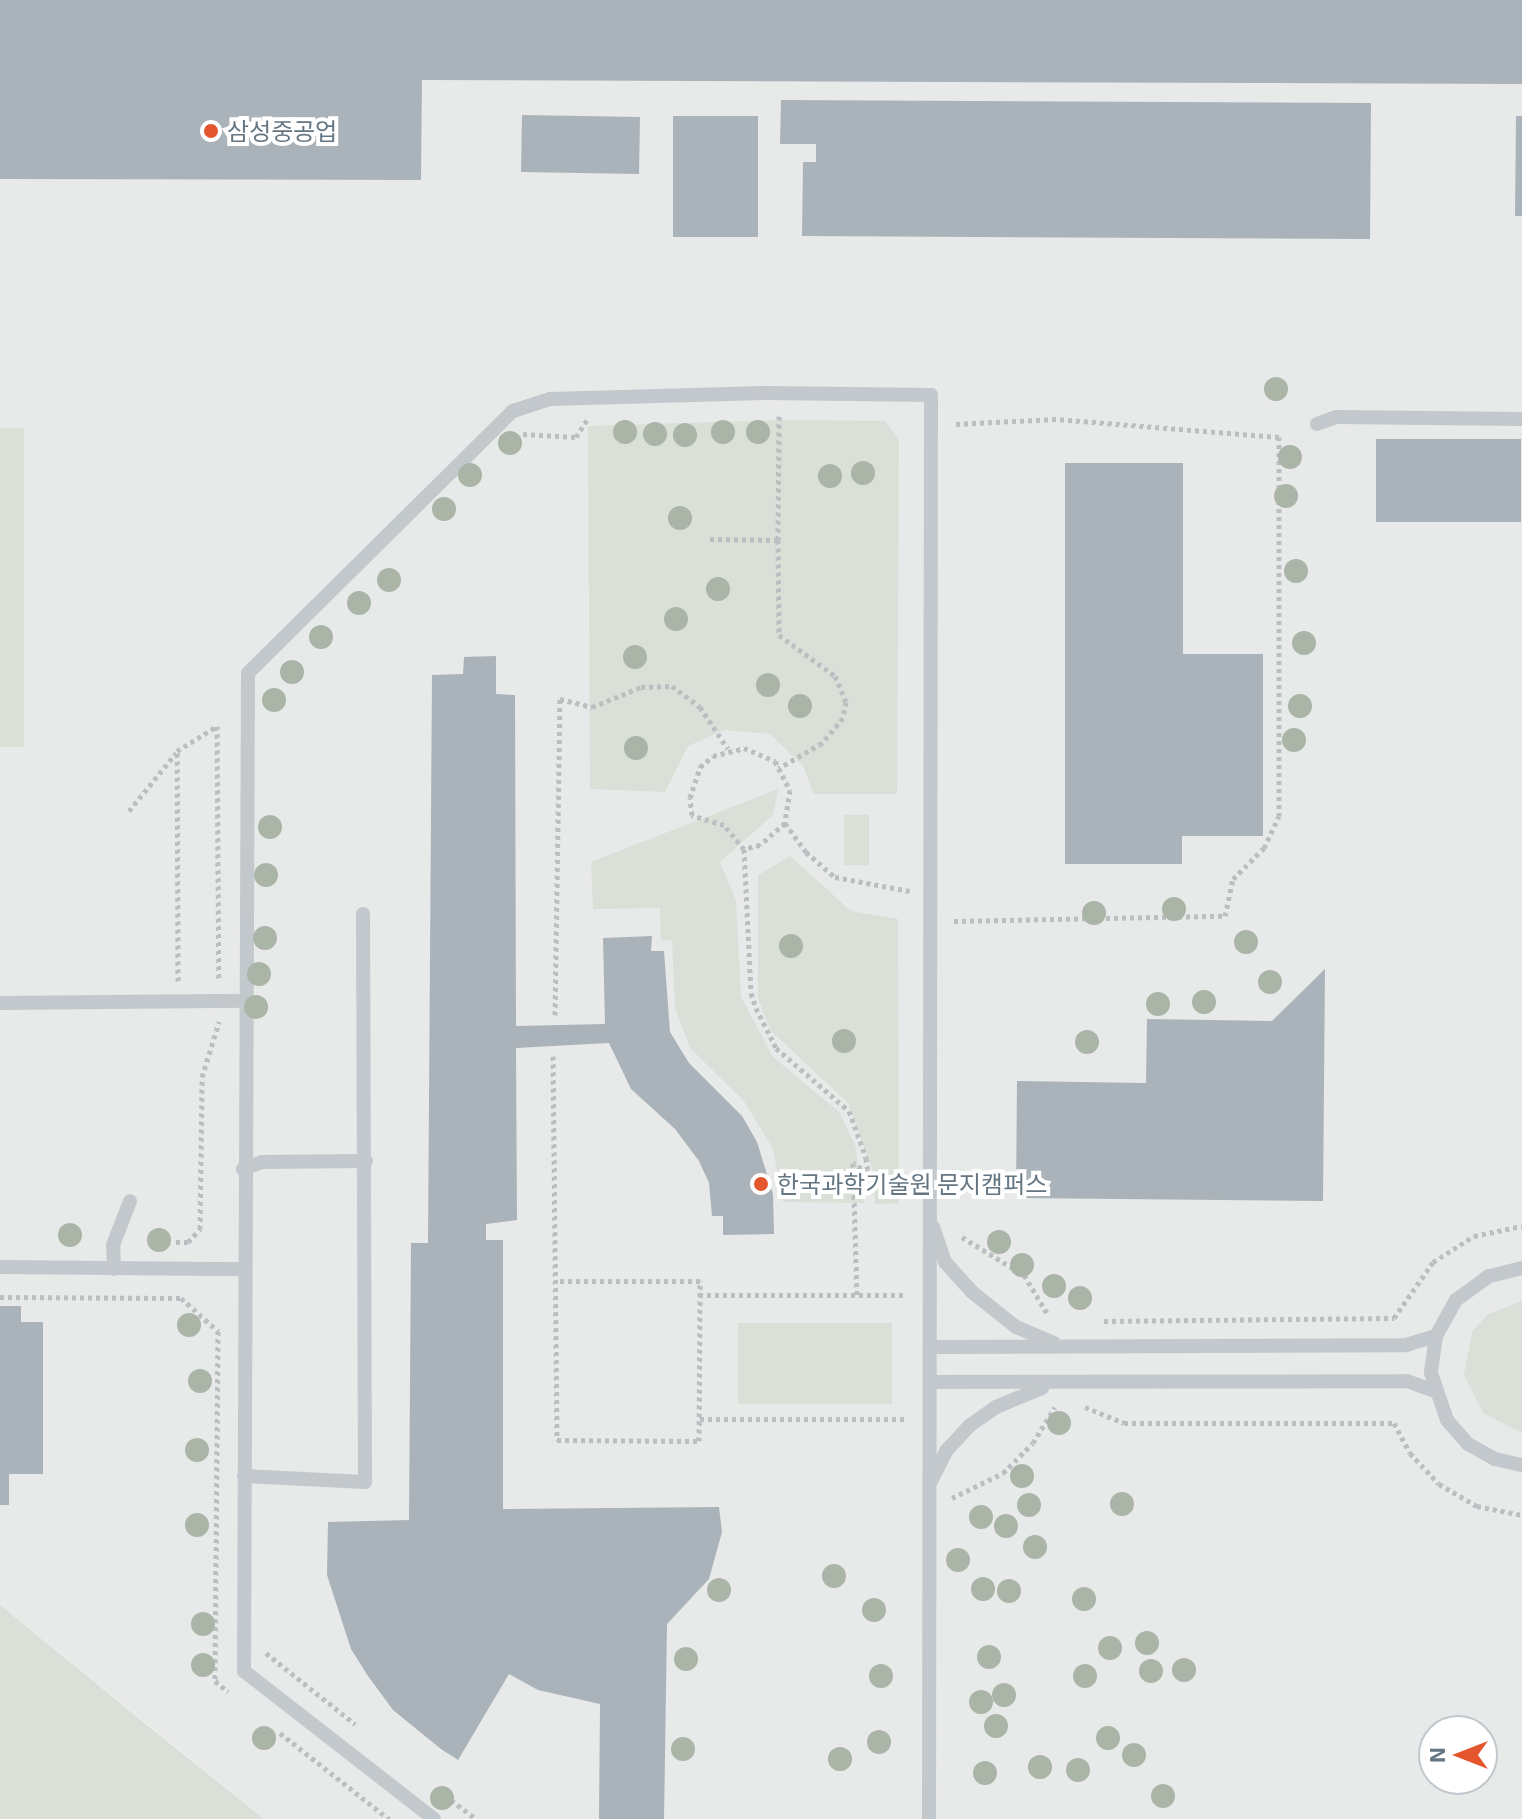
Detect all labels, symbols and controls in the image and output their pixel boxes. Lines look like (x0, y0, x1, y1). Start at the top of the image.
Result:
place label: 삼성중공업 (227, 117, 337, 145)
marker: 삼성중공업 (202, 122, 220, 140)
place label: 한국과학기술원 문지캠퍼스 (777, 1170, 1047, 1198)
marker: 한국과학기술원 문지캠퍼스 (752, 1175, 770, 1193)
north arrow (1418, 1715, 1498, 1795)
text: N (1423, 1747, 1449, 1763)

